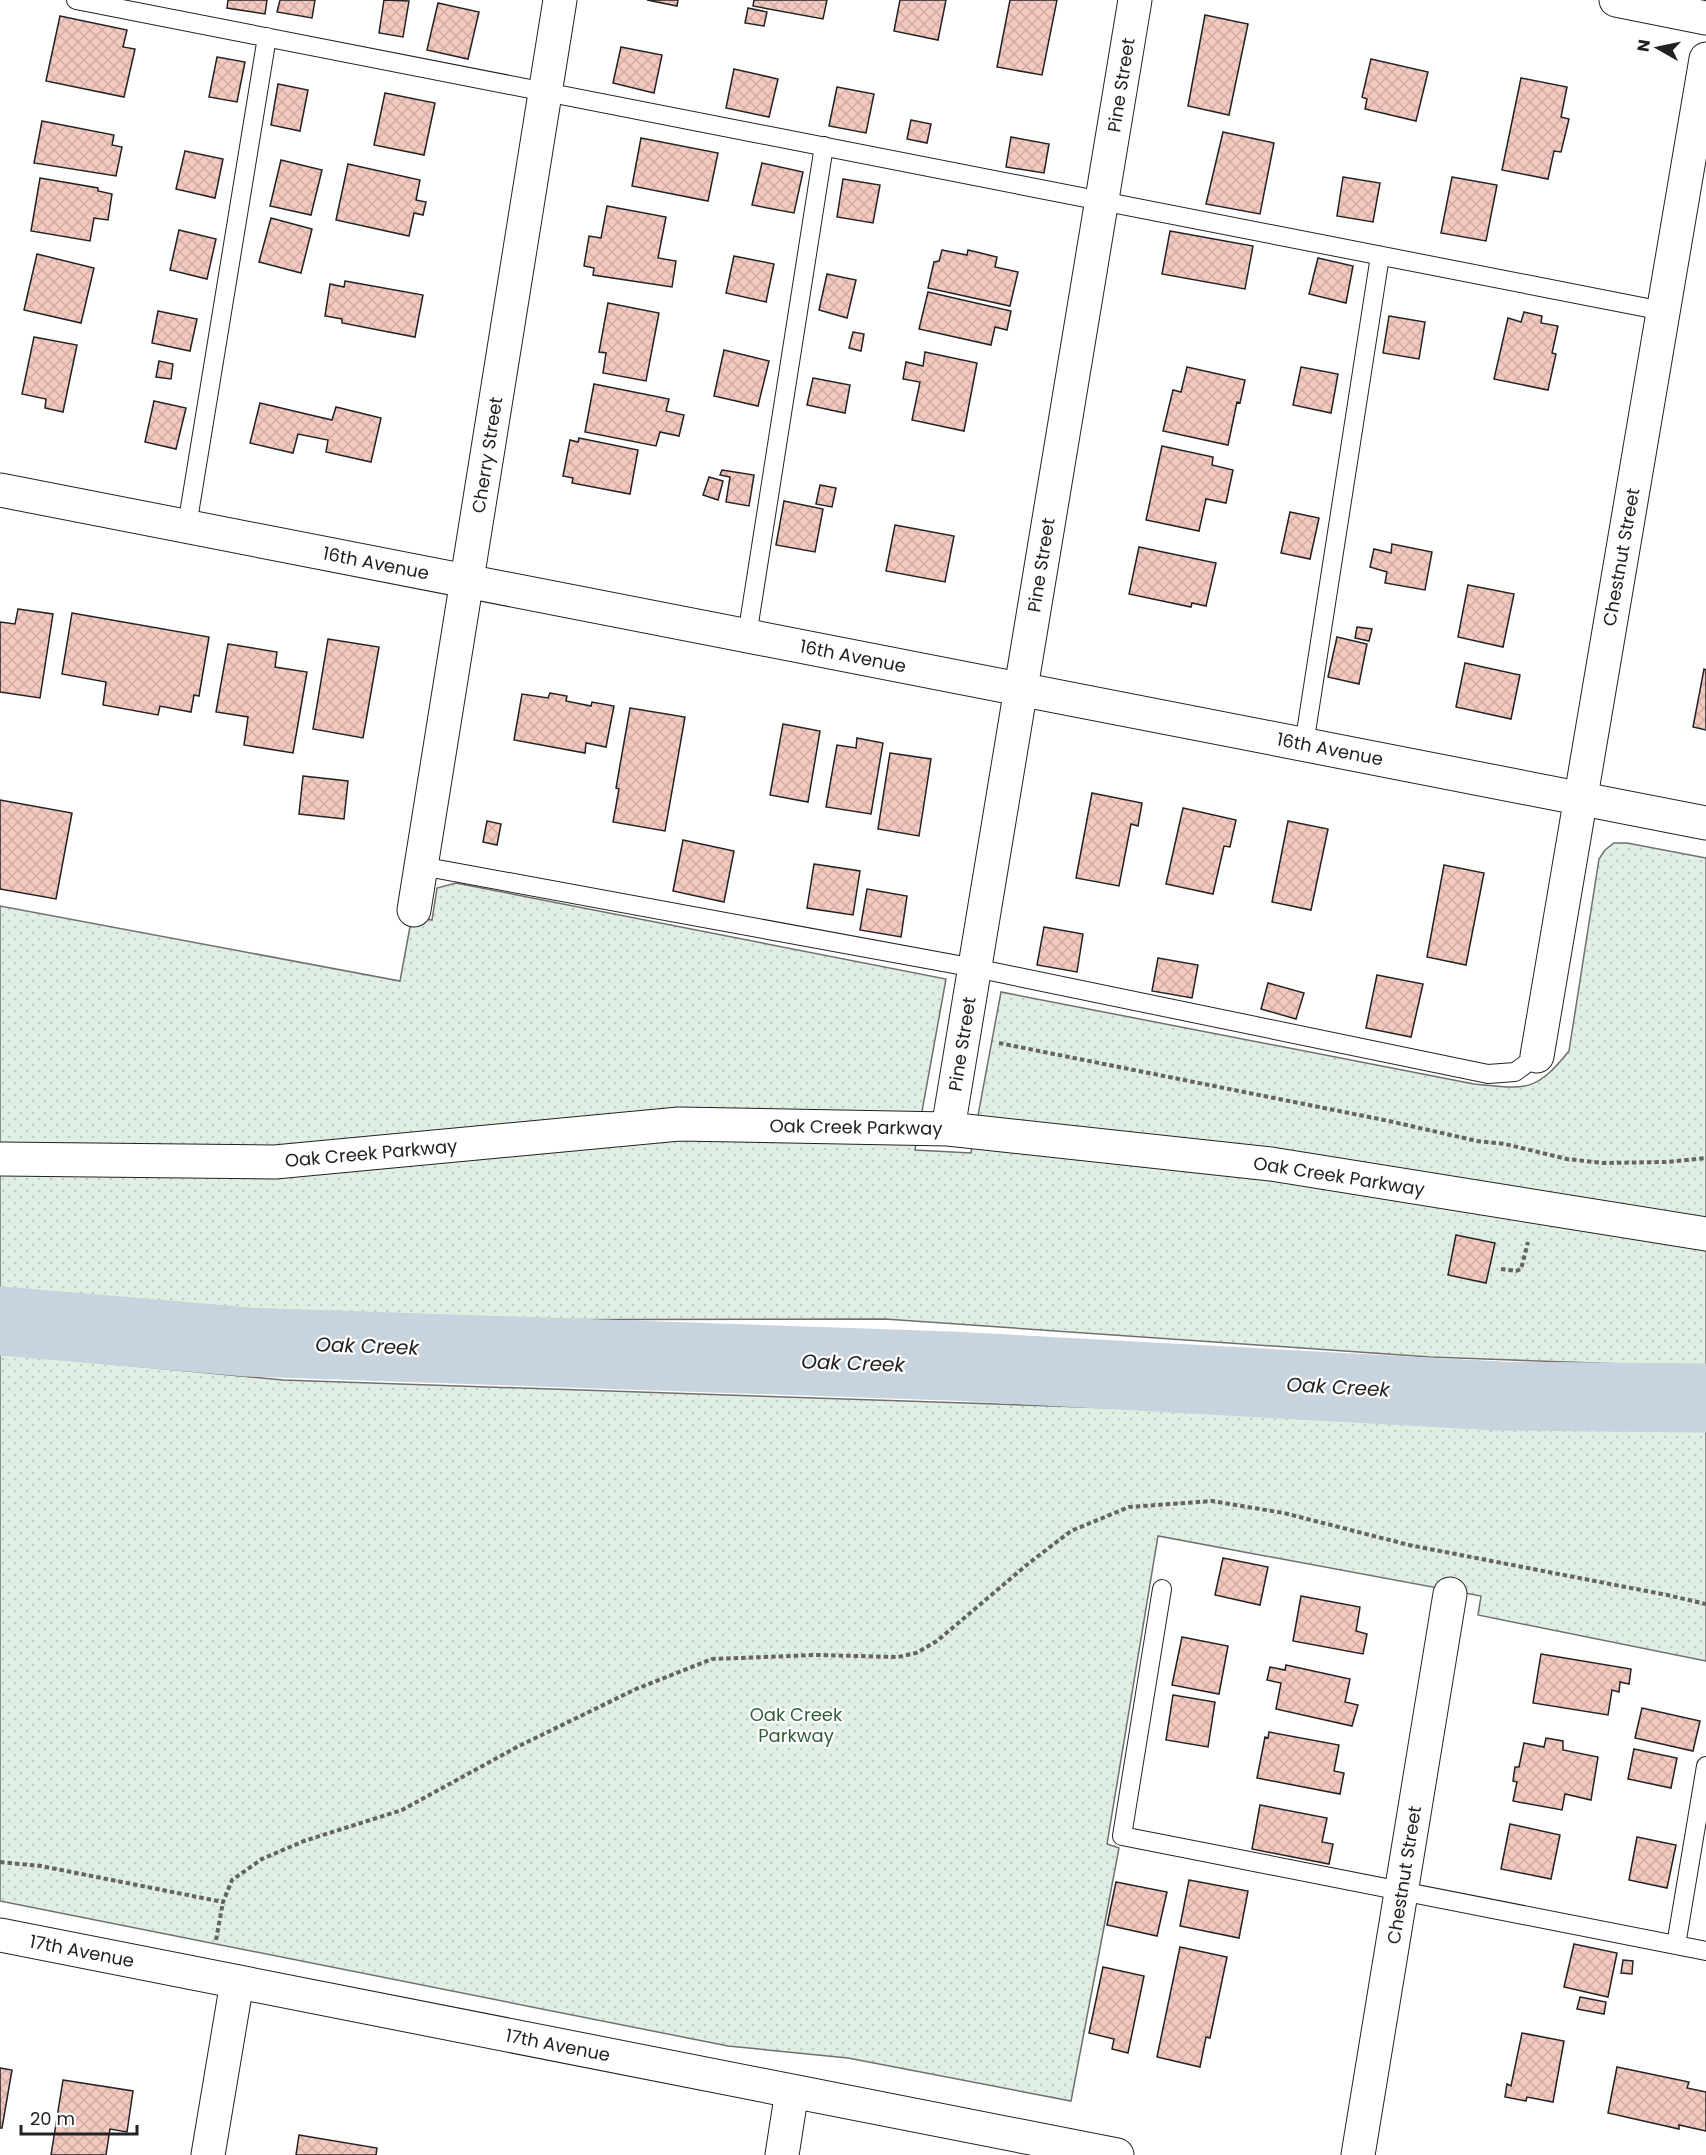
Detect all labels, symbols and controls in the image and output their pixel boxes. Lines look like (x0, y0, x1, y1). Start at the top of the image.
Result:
north arrow (1628, 18, 1688, 78)
street label: Pine Street (1101, 36, 1141, 134)
text: N (1631, 38, 1656, 53)
street label: Cherry Street (465, 395, 509, 515)
street label: Chestnut Street (1597, 486, 1645, 628)
street label: Pine Street (1021, 516, 1061, 614)
street label: 16th Avenue (321, 540, 431, 586)
street label: 16th Avenue (798, 633, 908, 679)
street label: 16th Avenue (1275, 726, 1385, 772)
street label: Pine Street (942, 995, 982, 1093)
street label: Oak Creek Parkway (769, 1113, 943, 1141)
street label: Oak Creek Parkway (284, 1133, 458, 1173)
street label: Oak Creek Parkway (1252, 1150, 1426, 1202)
water label: Oak Creek (315, 1330, 421, 1362)
water label: Oak Creek (801, 1347, 907, 1379)
water label: Oak Creek (1286, 1370, 1392, 1404)
park label: Oak Creek Parkway (750, 1702, 843, 1748)
street label: Chestnut Street (1381, 1804, 1427, 1946)
street label: 17th Avenue (28, 1929, 136, 1973)
street label: 17th Avenue (504, 2023, 612, 2067)
scale bar (21, 2098, 136, 2136)
text: 20 m (30, 2106, 75, 2131)

